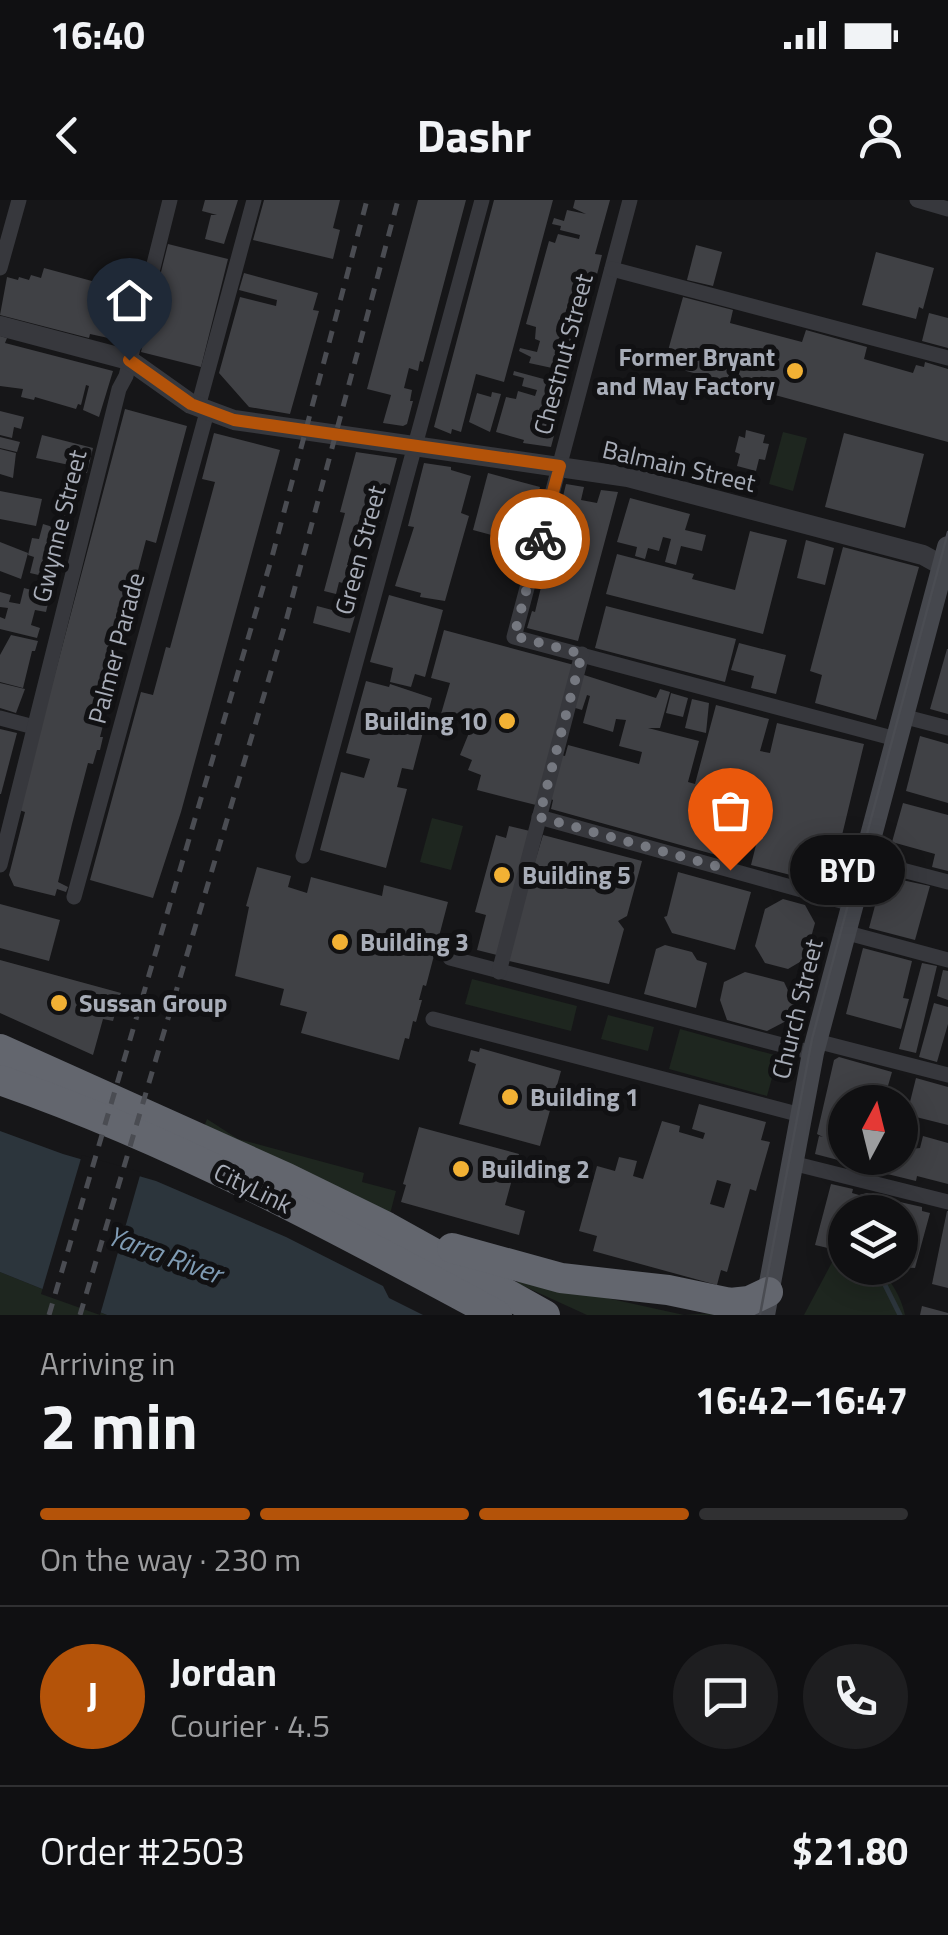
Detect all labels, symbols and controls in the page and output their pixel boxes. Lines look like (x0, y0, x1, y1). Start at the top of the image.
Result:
text: 16:40 (50, 6, 145, 64)
text: Dashr (417, 101, 531, 169)
icon: back (40, 108, 95, 163)
icon: person (853, 108, 908, 163)
pin (87, 258, 172, 361)
street label: Chestnut Street (523, 269, 603, 439)
icon: home (102, 273, 157, 328)
place label: Former Bryant and May Factory (596, 338, 775, 405)
marker: Former Bryant and May Factory (784, 360, 806, 382)
street label: Balmain Street (599, 430, 759, 502)
street label: Gwynne Street (22, 446, 96, 606)
street label: Green Street (325, 481, 396, 619)
courier (490, 489, 590, 589)
icon: bike (513, 512, 568, 567)
street label: Palmer Parade (78, 568, 154, 728)
place label: Building 10 (364, 702, 487, 740)
marker: Building 10 (496, 710, 518, 732)
pin (688, 768, 773, 871)
icon: bag (703, 783, 758, 838)
callout: BYD (790, 835, 905, 905)
text: BYD (819, 846, 876, 894)
place label: Building 5 (522, 856, 631, 894)
marker: Building 5 (491, 864, 513, 886)
place label: Building 3 (360, 923, 469, 961)
marker: Building 3 (329, 931, 351, 953)
street label: Church Street (761, 935, 833, 1083)
place label: Sussan Group (79, 984, 227, 1022)
marker: Sussan Group (48, 992, 70, 1014)
place label: Building 1 (530, 1078, 639, 1116)
north arrow (828, 1085, 918, 1175)
map controls (828, 1085, 918, 1285)
marker: Building 1 (499, 1086, 521, 1108)
place label: Building 2 (481, 1150, 590, 1188)
street label: CityLink (207, 1153, 299, 1223)
marker: Building 2 (450, 1158, 472, 1180)
button: layers (828, 1195, 918, 1285)
water label: Yarra River (102, 1213, 231, 1296)
text: Arriving in (40, 1339, 176, 1387)
text: 16:42–16:47 (695, 1371, 908, 1429)
text: 2 min (40, 1375, 198, 1474)
text: On the way · 230 m (40, 1535, 301, 1583)
text: Jordan (170, 1643, 277, 1701)
button: chat (673, 1644, 778, 1749)
button: phone (803, 1644, 908, 1749)
text: J (87, 1667, 98, 1725)
text: Courier · 4.5 (170, 1701, 330, 1749)
text: Order #2503 (40, 1822, 245, 1880)
text: $21.80 (792, 1822, 908, 1880)

